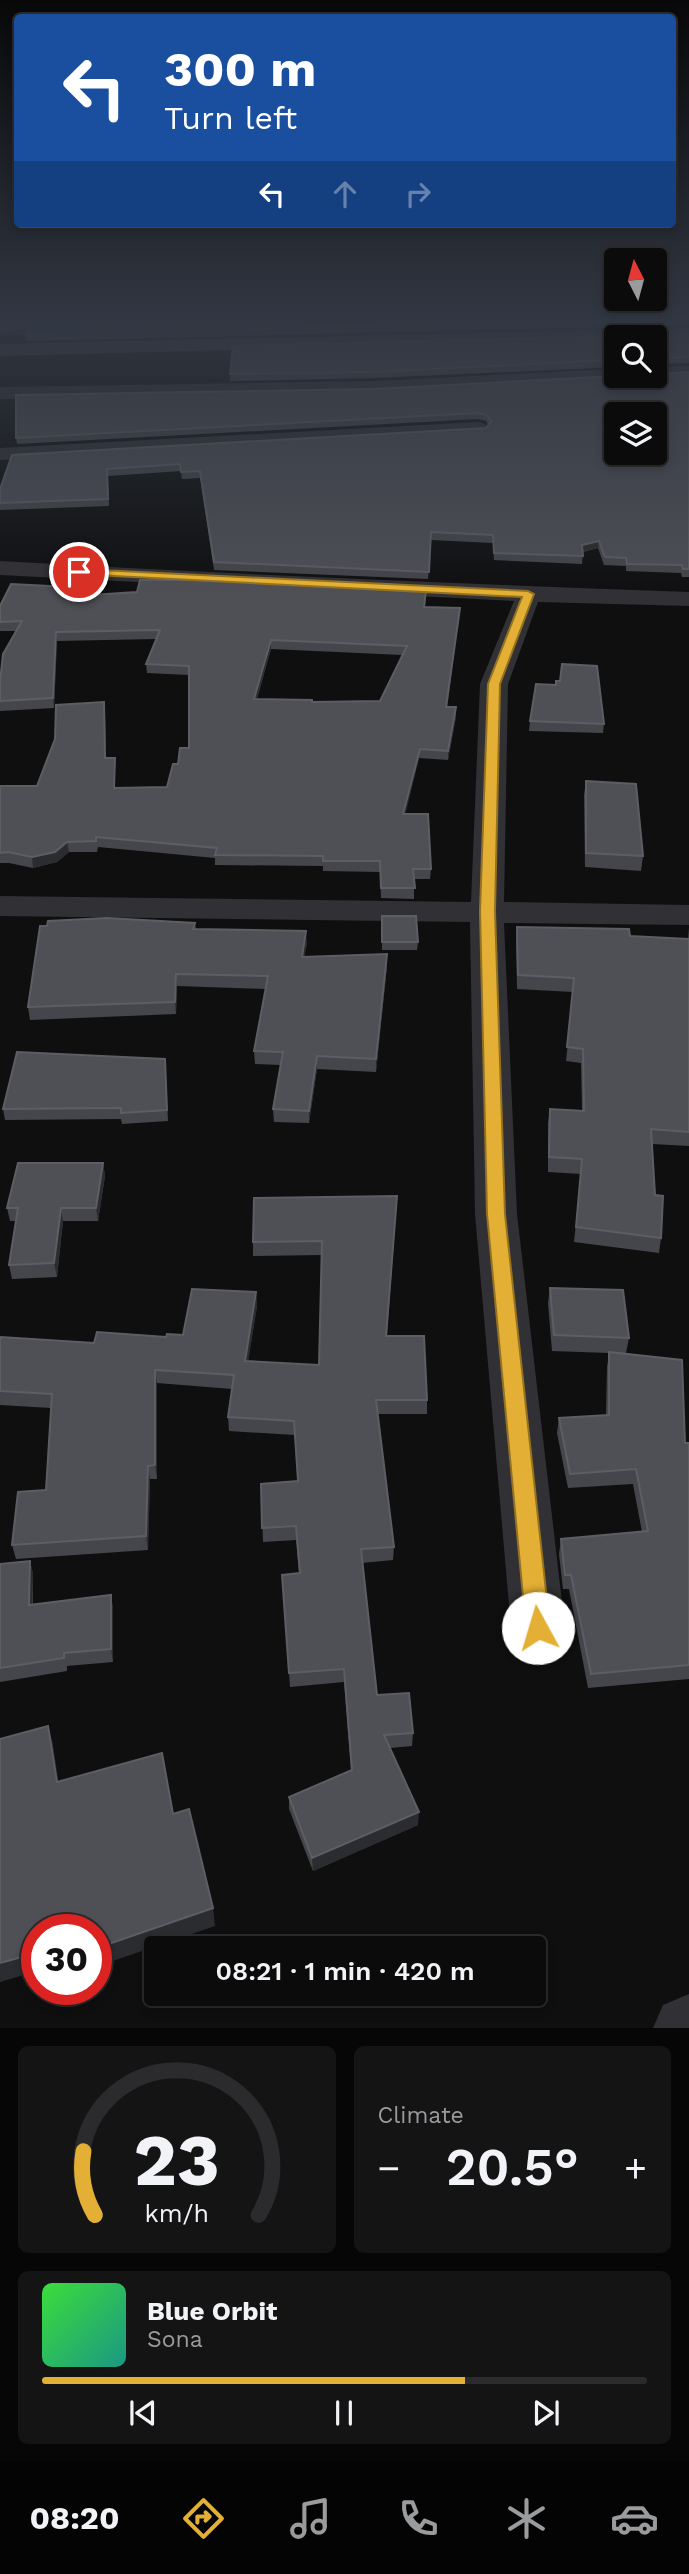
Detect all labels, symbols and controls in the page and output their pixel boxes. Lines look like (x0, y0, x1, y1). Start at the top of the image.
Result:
text: 300 m (164, 40, 316, 98)
icon: left (49, 42, 140, 133)
text: Turn left (164, 99, 297, 137)
icon: left (253, 175, 291, 213)
icon: ahead (326, 175, 364, 213)
icon: right (399, 175, 437, 213)
north arrow (604, 248, 667, 312)
map controls (604, 248, 667, 465)
button: search (604, 325, 667, 388)
button: layers (604, 402, 667, 465)
pin (49, 542, 109, 602)
icon: arrive (60, 553, 98, 591)
position arrow (501, 1591, 575, 1665)
speed limit sign: 30 (21, 1914, 112, 2005)
text: 08:21 · 1 min · 420 m (216, 1956, 475, 1986)
text: Climate (378, 2102, 464, 2129)
text: 23 (133, 2118, 220, 2204)
text: 20.5° (446, 2137, 579, 2198)
text: − (378, 2146, 400, 2190)
text: + (624, 2146, 647, 2190)
text: km/h (145, 2199, 209, 2228)
text: Blue Orbit (147, 2296, 277, 2326)
text: Sona (147, 2326, 203, 2353)
icon: previous (124, 2394, 162, 2432)
icon: pause (325, 2394, 363, 2432)
icon: next (527, 2394, 565, 2432)
icon: directions (179, 2494, 228, 2543)
icon: music (286, 2494, 335, 2543)
icon: phone (394, 2494, 443, 2543)
icon: climate (502, 2494, 551, 2543)
icon: car (610, 2494, 659, 2543)
text: 08:20 (29, 2499, 120, 2537)

